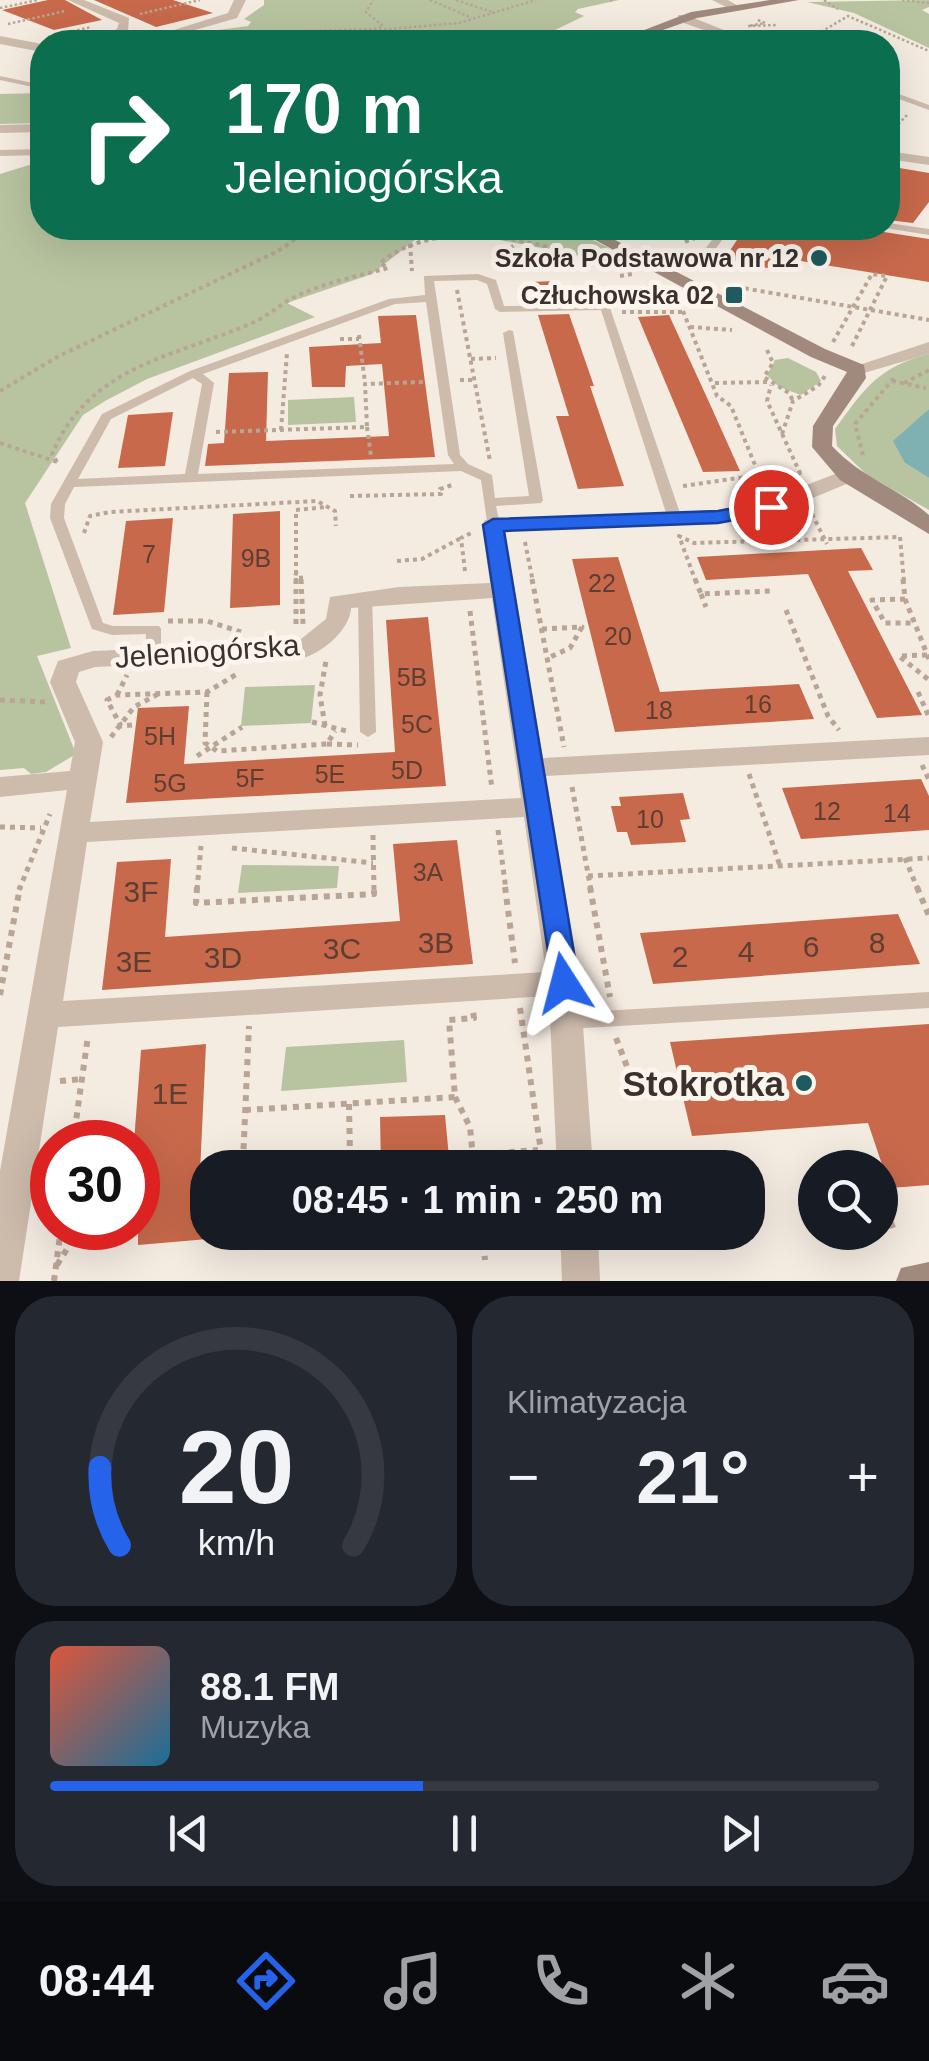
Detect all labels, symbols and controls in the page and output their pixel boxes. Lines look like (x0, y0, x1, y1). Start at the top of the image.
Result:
icon: right (60, 70, 190, 200)
text: 170 m (225, 70, 423, 148)
text: Jeleniogórska (225, 152, 503, 203)
place label: Szkoła Podstawowa nr 12 (495, 244, 799, 272)
marker: Szkoła Podstawowa nr 12 (808, 247, 830, 269)
place label: Człuchowska 02 (521, 281, 714, 309)
marker: Człuchowska 02 (723, 284, 745, 306)
pin (729, 465, 814, 550)
icon: arrive (744, 480, 799, 535)
house number: 7 (142, 540, 156, 568)
house number: 9B (241, 544, 271, 572)
house number: 22 (588, 569, 616, 597)
house number: 20 (604, 622, 632, 650)
street label: Jeleniogórska (114, 628, 301, 674)
house number: 5B (397, 663, 427, 691)
house number: 16 (744, 690, 772, 718)
house number: 18 (645, 696, 673, 724)
house number: 5C (401, 710, 433, 738)
house number: 5H (144, 722, 176, 750)
house number: 5D (391, 756, 423, 784)
house number: 5E (315, 760, 345, 788)
house number: 5F (235, 764, 265, 792)
house number: 5G (153, 769, 187, 797)
house number: 12 (813, 797, 841, 825)
house number: 14 (883, 799, 911, 827)
house number: 10 (636, 805, 664, 833)
house number: 3A (413, 858, 444, 886)
house number: 3F (123, 875, 159, 908)
house number: 3B (418, 926, 454, 959)
house number: 8 (869, 926, 885, 959)
house number: 6 (803, 930, 819, 963)
position arrow (512, 931, 616, 1035)
house number: 3C (323, 932, 361, 965)
house number: 4 (738, 935, 754, 968)
house number: 2 (672, 940, 688, 973)
house number: 3D (204, 941, 242, 974)
house number: 3E (116, 945, 152, 978)
place label: Stokrotka (623, 1064, 785, 1103)
marker: Stokrotka (793, 1072, 815, 1094)
house number: 1E (152, 1077, 188, 1110)
speed limit sign: 30 (30, 1120, 160, 1250)
map controls (798, 1150, 898, 1250)
button: search (798, 1150, 898, 1250)
text: 08:45 · 1 min · 250 m (292, 1179, 663, 1221)
text: Klimatyzacja (507, 1384, 687, 1420)
text: 20 (178, 1409, 294, 1525)
text: 21° (636, 1435, 750, 1519)
text: − (507, 1446, 539, 1508)
text: + (847, 1446, 879, 1508)
text: km/h (197, 1523, 275, 1563)
text: 88.1 FM (200, 1666, 339, 1708)
text: Muzyka (200, 1709, 310, 1745)
icon: previous (161, 1806, 216, 1861)
icon: pause (437, 1806, 492, 1861)
icon: next (713, 1806, 768, 1861)
icon: directions (231, 1946, 301, 2016)
icon: music (378, 1946, 448, 2016)
icon: phone (526, 1946, 596, 2016)
icon: climate (673, 1946, 743, 2016)
icon: car (820, 1946, 890, 2016)
text: 08:44 (39, 1955, 154, 2006)

